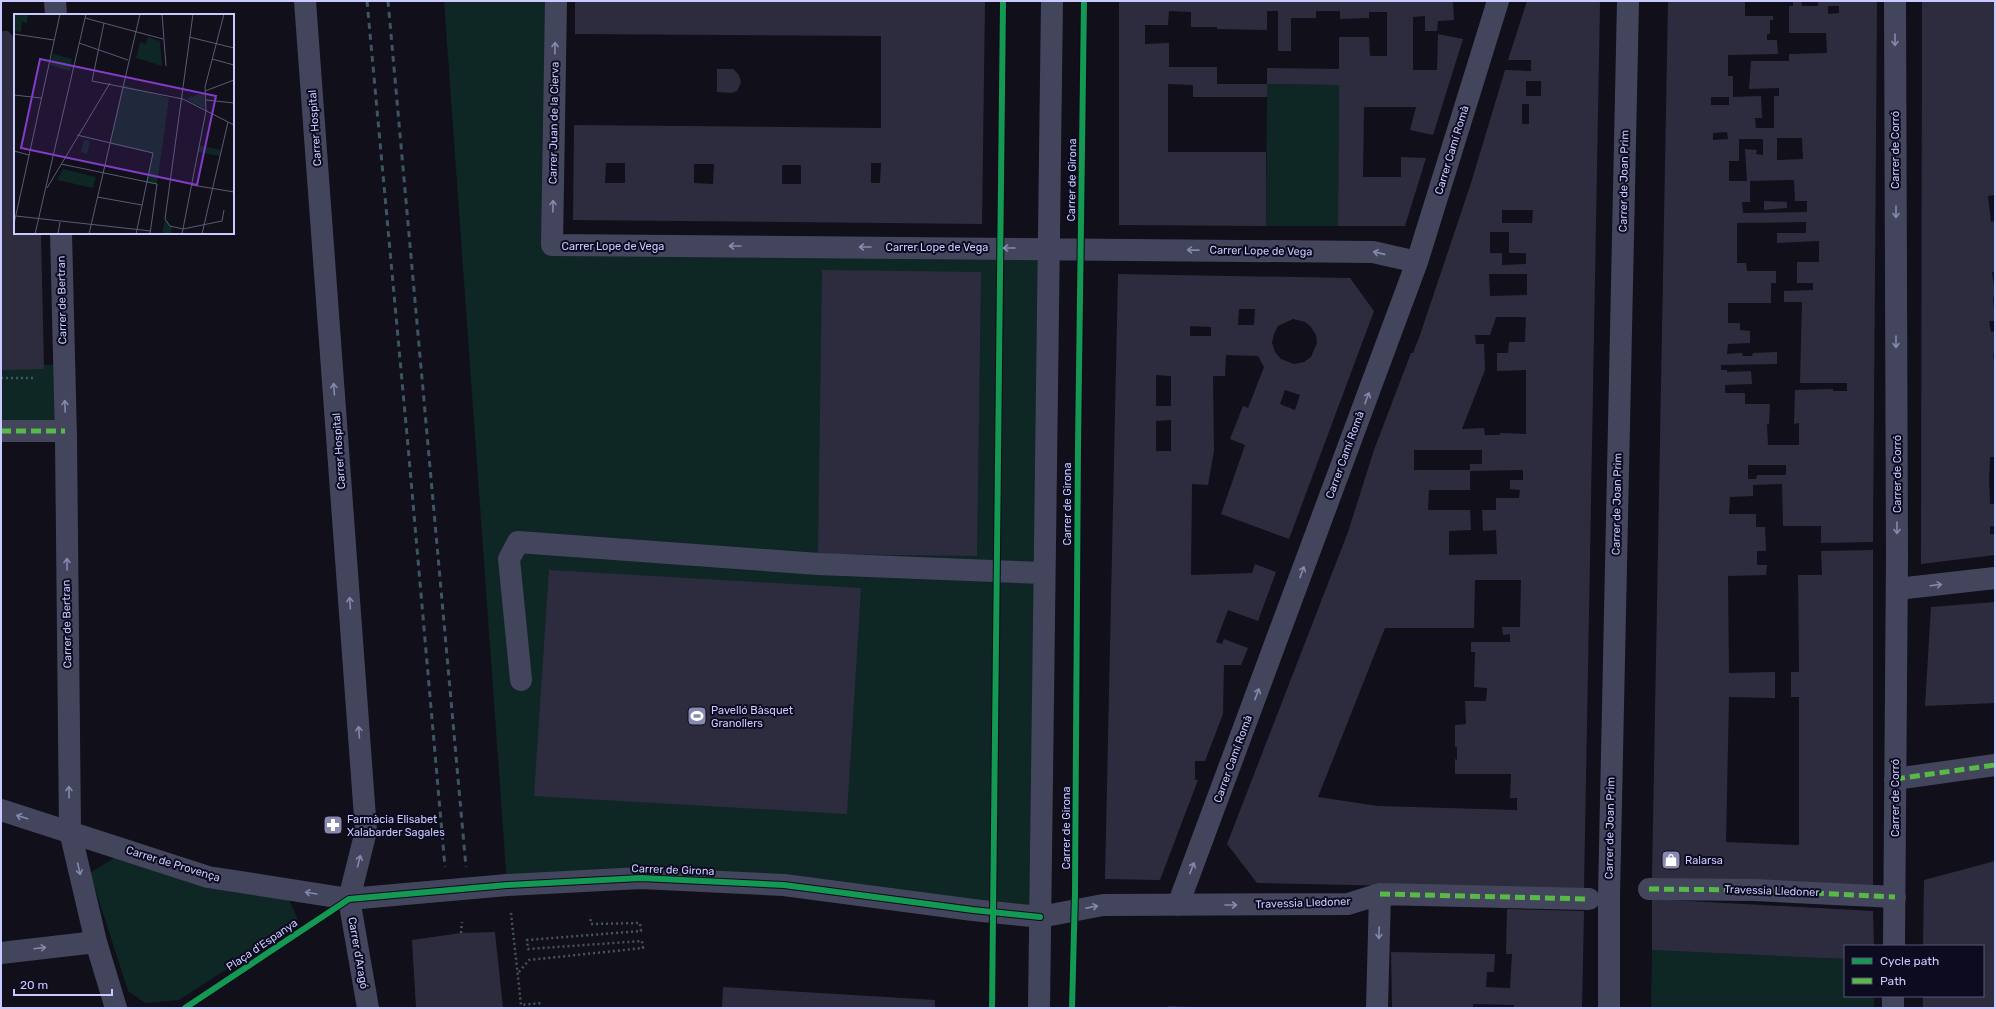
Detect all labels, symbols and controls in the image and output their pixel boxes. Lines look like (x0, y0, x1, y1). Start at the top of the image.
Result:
inset map (14, 14, 234, 234)
one-way arrow (1891, 33, 1899, 46)
one-way arrow (551, 42, 559, 55)
street label: Carrer Juan de la Cierva (546, 62, 562, 184)
street label: Carrer Hospital (306, 89, 324, 167)
street label: Carrer Camí Romà (1432, 104, 1472, 196)
street label: Carrer de Corró (1889, 111, 1902, 189)
street label: Carrer de Joan Prim (1617, 130, 1631, 232)
street label: Carrer de Girona (1065, 138, 1079, 222)
one-way arrow (549, 200, 557, 213)
one-way arrow (1892, 205, 1900, 218)
street label: Carrer Lope de Vega (562, 240, 664, 253)
street label: Carrer Lope de Vega (886, 241, 988, 254)
one-way arrow (729, 242, 742, 250)
one-way arrow (859, 243, 872, 251)
one-way arrow (1003, 244, 1016, 252)
street label: Carrer Lope de Vega (1210, 244, 1312, 258)
one-way arrow (1187, 246, 1200, 254)
one-way arrow (1373, 249, 1386, 257)
street label: Carrer de Bertran (55, 256, 69, 344)
one-way arrow (1892, 335, 1900, 348)
one-way arrow (330, 383, 338, 396)
one-way arrow (1363, 392, 1371, 404)
one-way arrow (61, 400, 69, 413)
street label: Carrer Camí Romà (1323, 409, 1367, 501)
street label: Carrer Hospital (330, 412, 348, 490)
street label: Carrer de Corró (1891, 435, 1904, 513)
street label: Carrer de Joan Prim (1610, 453, 1624, 555)
street label: Carrer de Girona (1061, 462, 1074, 546)
one-way arrow (1893, 521, 1901, 534)
one-way arrow (63, 558, 71, 571)
one-way arrow (1299, 566, 1306, 579)
street label: Carrer de Bertran (60, 580, 74, 668)
one-way arrow (1929, 581, 1942, 589)
one-way arrow (346, 597, 353, 610)
one-way arrow (1253, 688, 1261, 700)
place label: Pavelló Bàsquet Granollers (711, 704, 794, 730)
sports icon: Pavelló Bàsquet Granollers (686, 705, 708, 727)
street label: Carrer Camí Romà (1211, 713, 1255, 805)
one-way arrow (356, 726, 363, 739)
street label: Carrer de Corró (1889, 759, 1902, 837)
street label: Carrer de Joan Prim (1603, 777, 1617, 879)
one-way arrow (65, 786, 73, 799)
street label: Carrer de Girona (1060, 786, 1073, 870)
one-way arrow (16, 812, 28, 820)
place label: Farmàcia Elisabet Xalabarder Sagales (347, 813, 445, 839)
pharmacy icon: Farmàcia Elisabet Xalabarder Sagales (322, 814, 344, 836)
street label: Carrer de Provença (124, 843, 222, 885)
shop icon: Ralarsa (1660, 849, 1682, 871)
place label: Ralarsa (1685, 854, 1723, 867)
one-way arrow (355, 855, 363, 868)
one-way arrow (75, 862, 83, 875)
street label: Carrer de Girona (631, 862, 715, 878)
one-way arrow (1189, 863, 1197, 875)
street label: Travessia Lledoner (1724, 883, 1821, 899)
one-way arrow (305, 889, 318, 897)
street label: Travessia Lledoner (1255, 895, 1352, 911)
one-way arrow (1224, 901, 1237, 909)
one-way arrow (1085, 903, 1098, 911)
street label: Plaça d'Espanya (224, 916, 300, 974)
street label: Carrer d'Aragó (345, 916, 371, 990)
one-way arrow (1375, 926, 1383, 939)
one-way arrow (33, 944, 46, 952)
legend (1844, 945, 1984, 997)
text: Cycle path (1880, 954, 1939, 968)
scale bar (14, 971, 112, 997)
text: Path (1880, 974, 1906, 988)
text: 20 m (20, 978, 48, 992)

